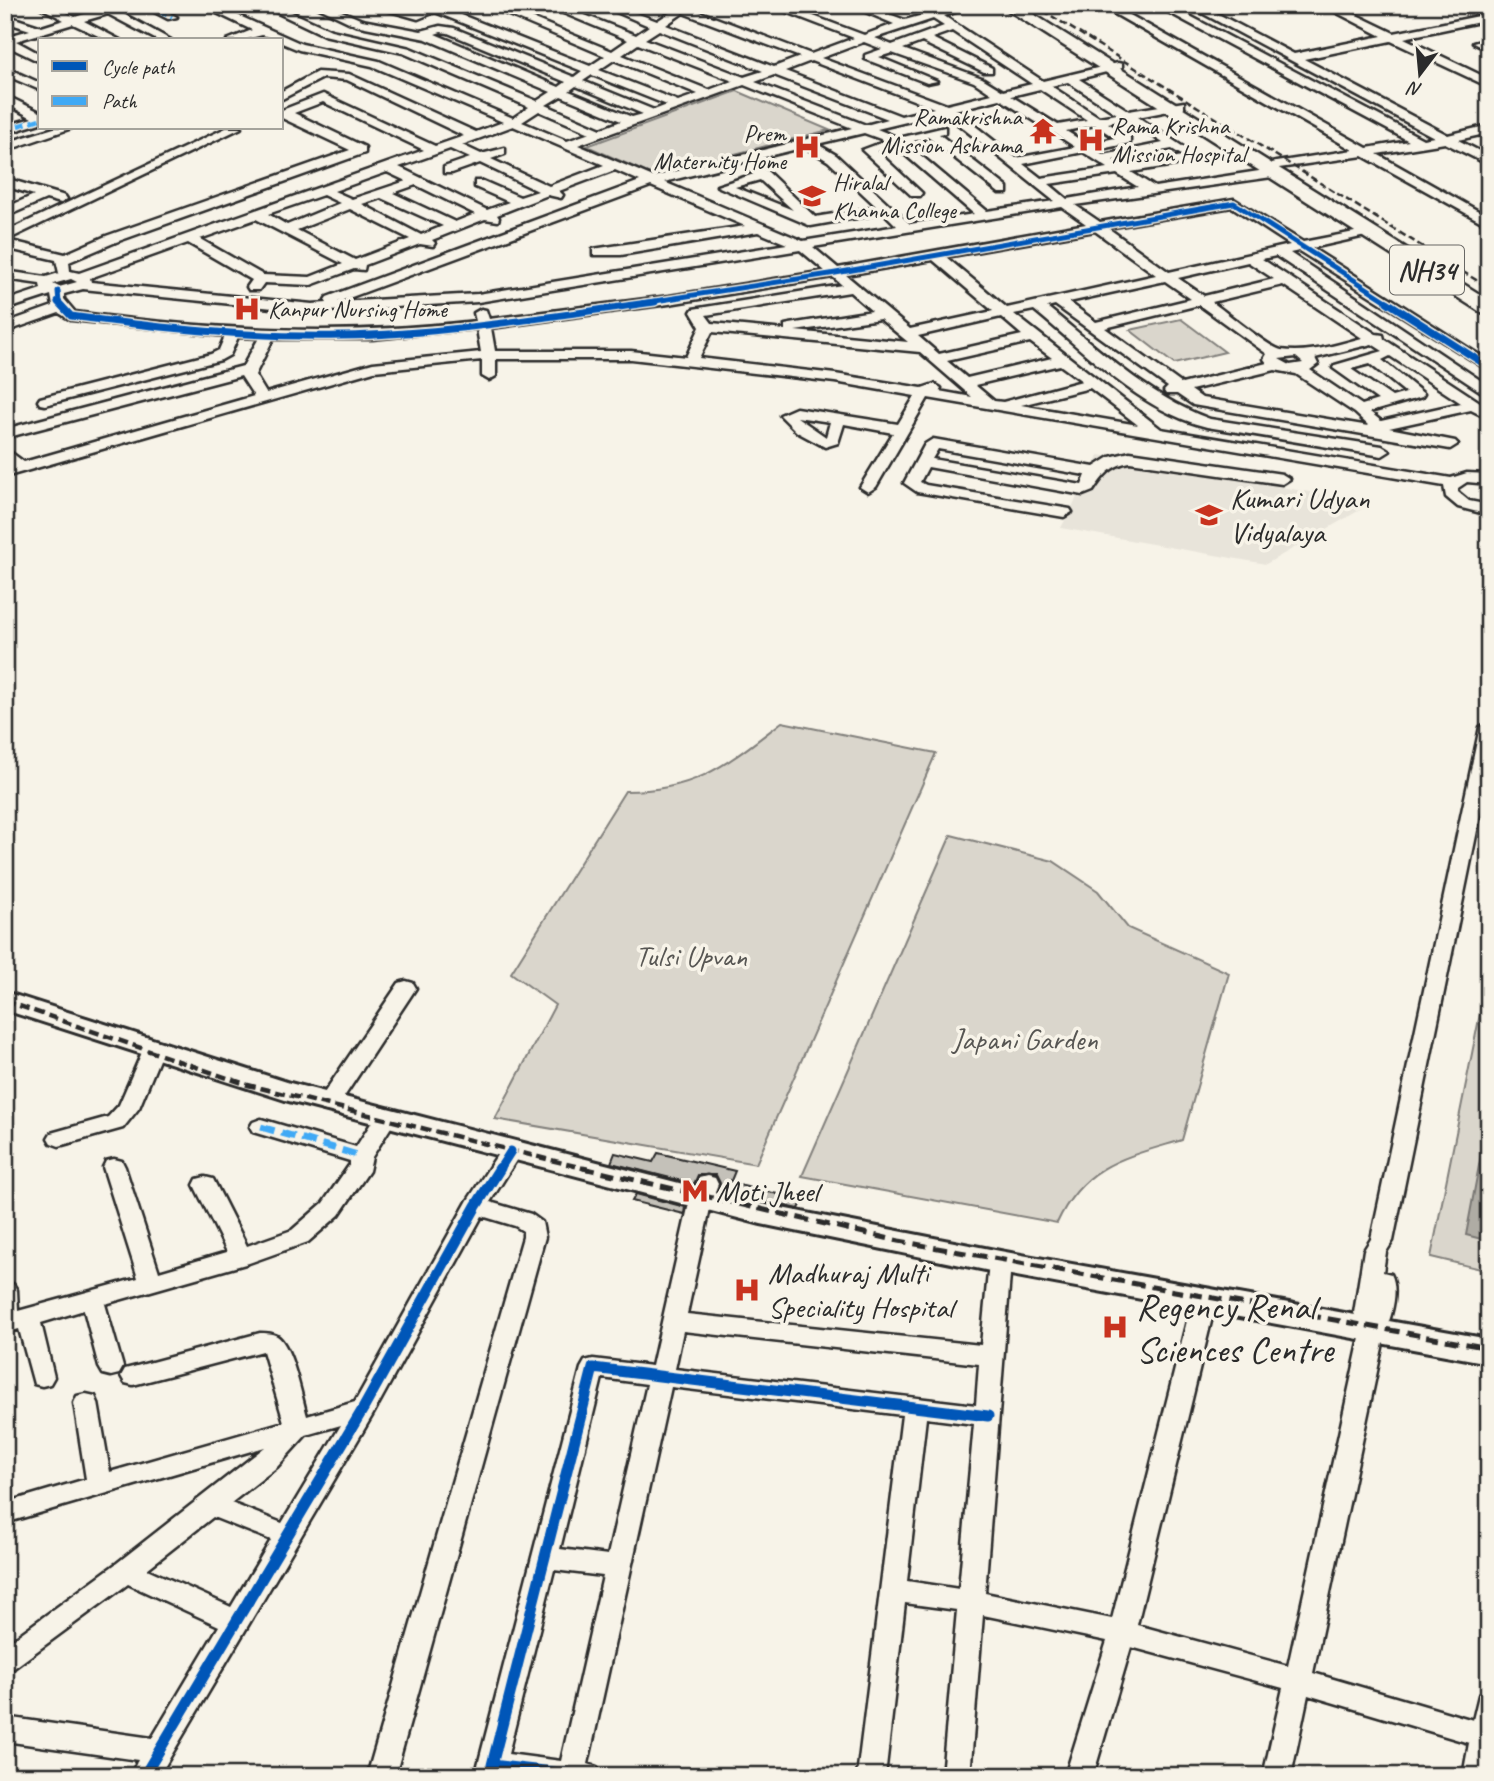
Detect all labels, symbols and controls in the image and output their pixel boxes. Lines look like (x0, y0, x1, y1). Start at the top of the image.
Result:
legend (38, 38, 284, 130)
north arrow (1386, 38, 1456, 108)
text: Cycle path (102, 54, 175, 80)
text: N (1404, 75, 1425, 103)
text: Path (102, 88, 138, 114)
place label: Ramakrishna Mission Ashrama (881, 102, 1023, 160)
place label: Rama Krishna Mission Hospital (1112, 111, 1249, 169)
temple icon: Ramakrishna Mission Ashrama (1028, 116, 1058, 146)
place label: Prem Maternity Home (653, 118, 788, 176)
hospital icon: Rama Krishna Mission Hospital (1076, 125, 1106, 155)
hospital icon: Prem Maternity Home (792, 132, 822, 162)
place label: Hiralal Khanna College (833, 167, 958, 225)
school or university icon: Hiralal Khanna College (797, 181, 827, 211)
road number: NH34 (1390, 246, 1464, 294)
hospital icon: Kanpur Nursing Home (232, 294, 262, 324)
place label: Kanpur Nursing Home (268, 294, 449, 324)
place label: Kumari Udyan Vidyalaya (1230, 479, 1370, 551)
school or university icon: Kumari Udyan Vidyalaya (1194, 500, 1224, 530)
park label: Tulsi Upvan (635, 937, 748, 975)
park label: Japani Garden (950, 1020, 1098, 1058)
place label: Moti Jheel (716, 1172, 823, 1210)
metro station icon: Moti Jheel (680, 1176, 710, 1206)
place label: Madhuraj Multi Speciality Hospital (768, 1254, 958, 1326)
hospital icon: Madhuraj Multi Speciality Hospital (732, 1275, 762, 1305)
place label: Regency Renal Sciences Centre (1136, 1283, 1335, 1373)
hospital icon: Regency Renal Sciences Centre (1100, 1312, 1130, 1342)

